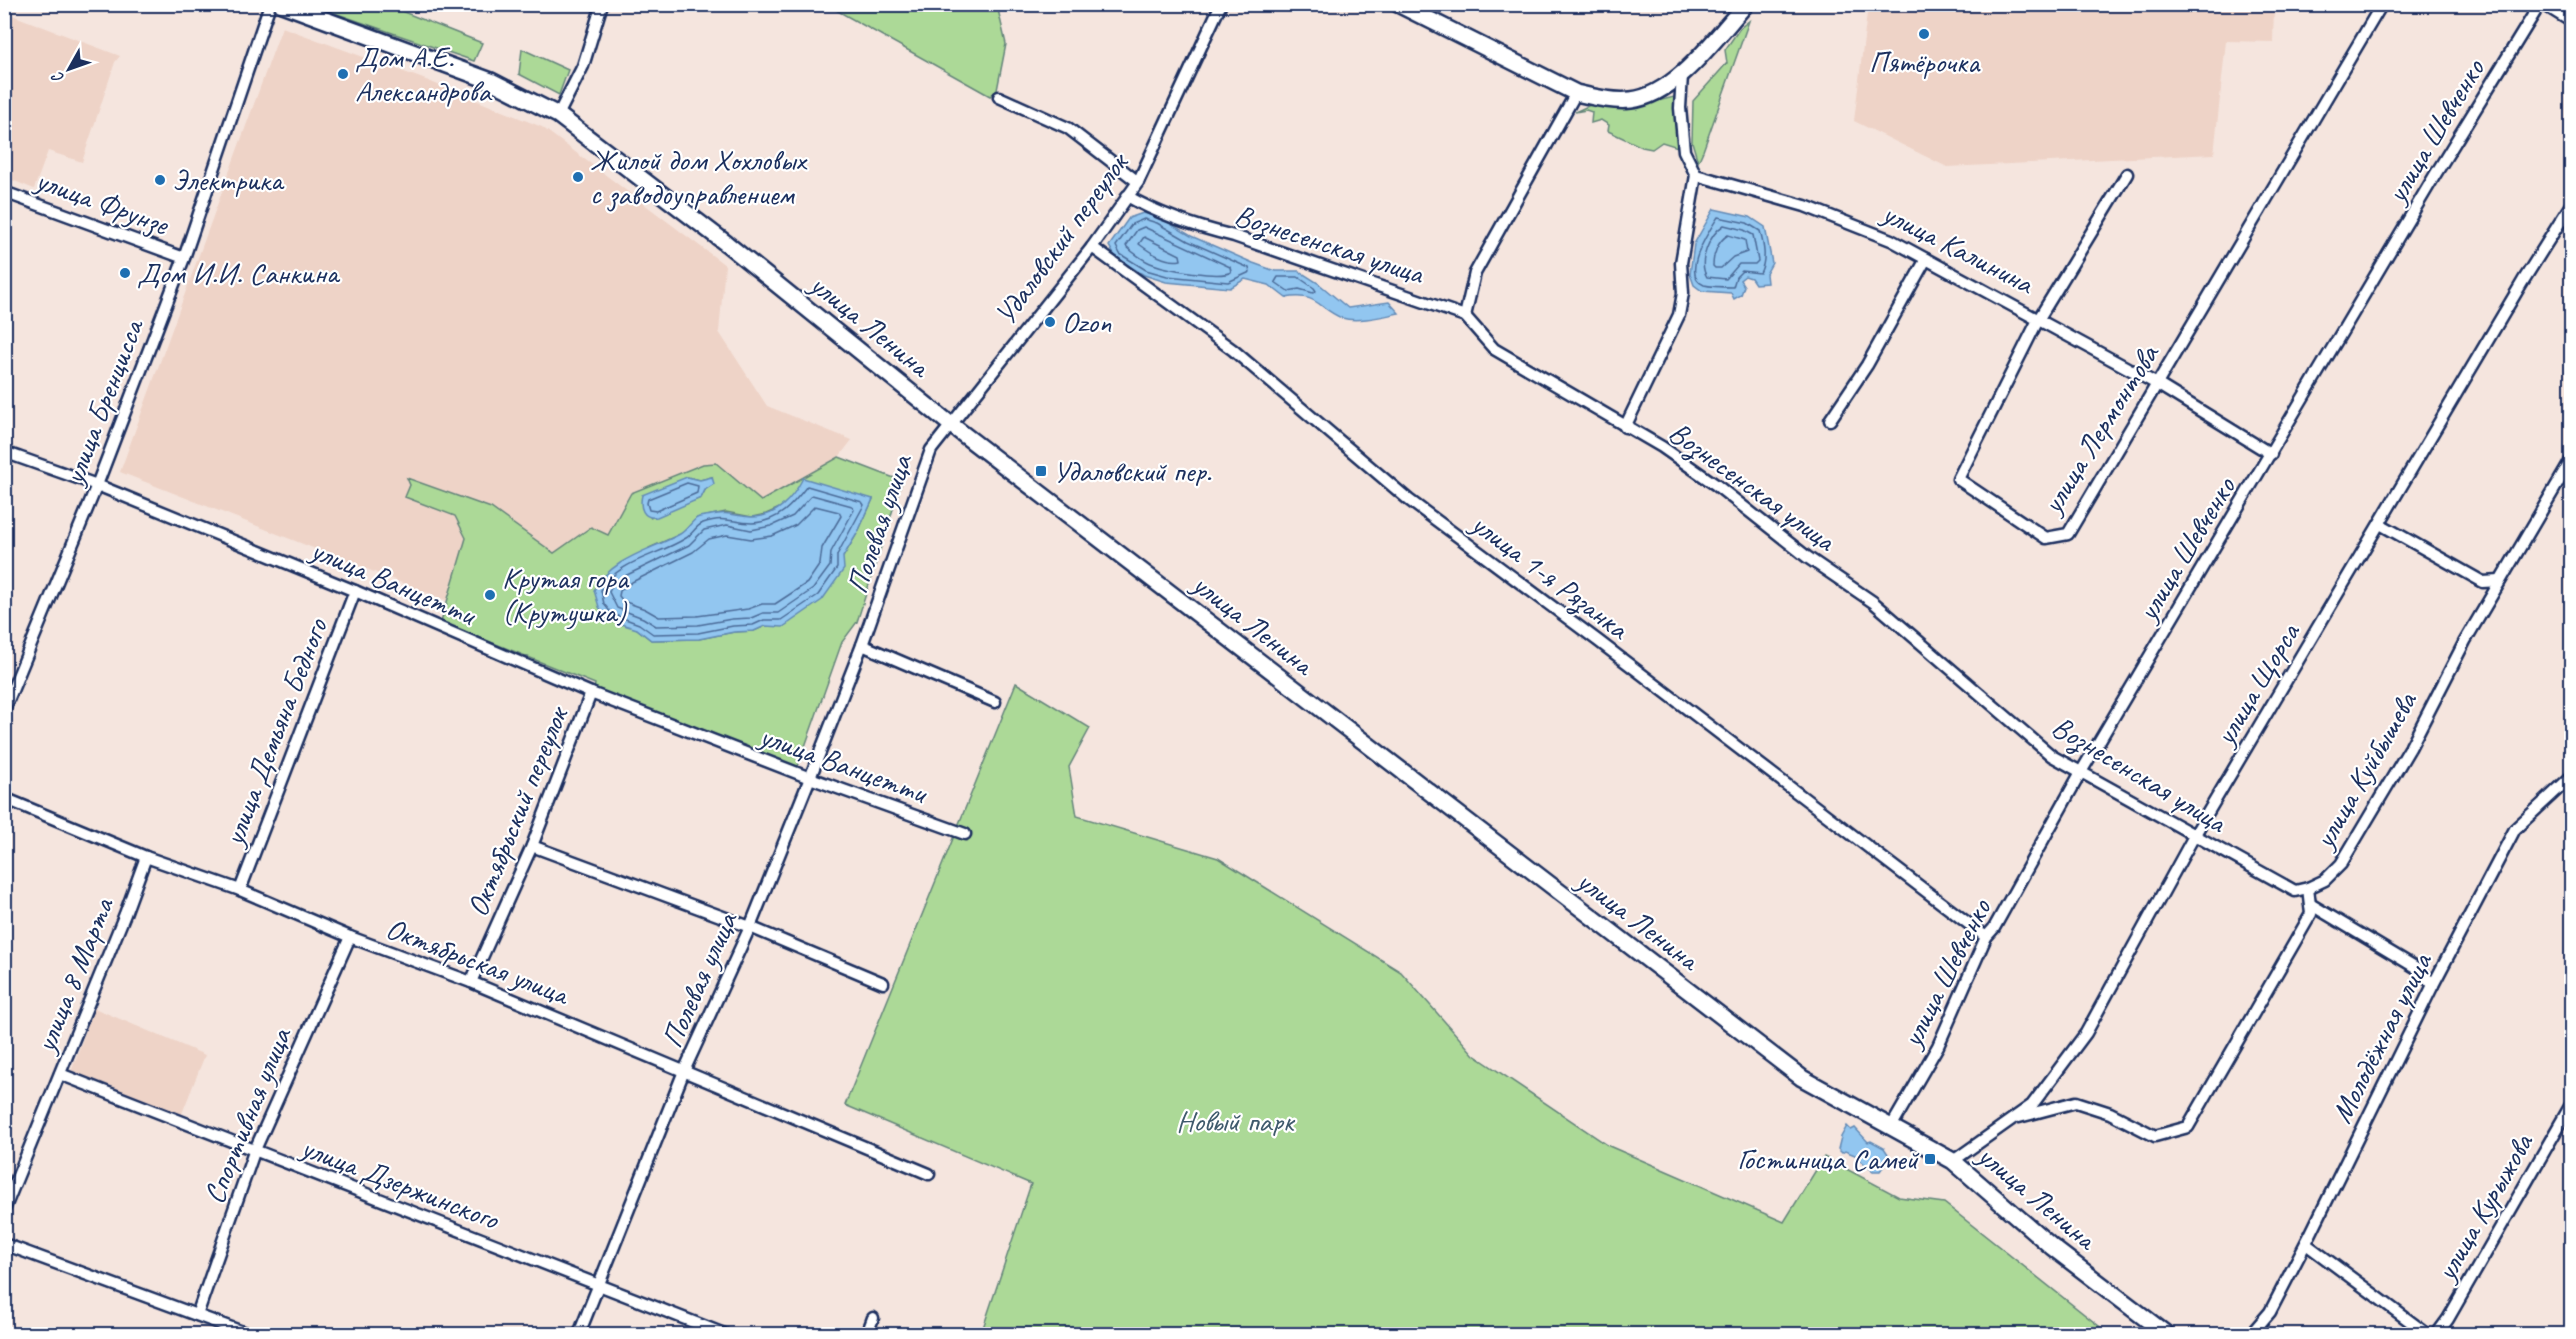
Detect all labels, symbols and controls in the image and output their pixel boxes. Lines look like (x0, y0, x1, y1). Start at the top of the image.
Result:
marker: Пятёрочка (1917, 27, 1931, 41)
place label: Дом А.Е. Александрова (355, 38, 492, 110)
north arrow (39, 39, 99, 99)
place label: Пятёрочка (1869, 43, 1981, 81)
street label: улица Шевченко (2376, 51, 2493, 211)
text: С (47, 67, 68, 87)
marker: Дом А.Е. Александрова (336, 67, 350, 81)
place label: Жилой дом Хохловых с заводоуправлением (590, 141, 808, 213)
street label: Удаловский переулок (986, 143, 1138, 332)
street label: улица Фрунзе (29, 160, 175, 244)
place label: Электрика (172, 161, 285, 199)
marker: Жилой дом Хохловых с заводоуправлением (571, 170, 585, 184)
marker: Электрика (153, 173, 167, 187)
street label: улица Калинина (1875, 193, 2041, 303)
street label: Вознесенская улица (1230, 196, 1430, 293)
place label: Дом И.И. Санкина (137, 254, 341, 292)
street label: улица Ленина (801, 264, 939, 386)
marker: Дом И.И. Санкина (118, 266, 132, 280)
place label: Ozon (1062, 303, 1112, 341)
street label: улица Бренцисса (54, 312, 153, 491)
marker: Ozon (1043, 315, 1057, 329)
street label: улица Лермонтова (2032, 336, 2168, 522)
street label: Вознесенская улица (1661, 413, 1844, 560)
street label: Полевая улица (838, 448, 921, 598)
place label: Удаловский пер. (1053, 452, 1212, 490)
marker: Удаловский пер. (1034, 464, 1048, 478)
street label: улица Шевченко (2127, 469, 2244, 629)
street label: улица 1-я Рязанка (1463, 504, 1637, 648)
street label: улица Ванцетти (304, 530, 483, 634)
place label: Крутая гора (Крутушка) (502, 559, 630, 631)
street label: улица Ленина (1184, 564, 1323, 685)
marker: Крутая гора (Крутушка) (483, 588, 497, 602)
street label: улица Демьяна Бедного (214, 612, 336, 852)
street label: улица Щорса (2205, 615, 2309, 753)
street label: улица Куйбышева (2304, 684, 2426, 856)
street label: Октябрьский переулок (458, 699, 577, 922)
street label: Вознесенская улица (2045, 707, 2235, 842)
street label: улица Ванцетти (753, 716, 933, 812)
street label: улица Ленина (1568, 861, 1709, 980)
street label: улица 8 Марта (25, 891, 123, 1059)
street label: улица Шевченко (1892, 892, 2000, 1055)
street label: Полевая улица (652, 905, 746, 1053)
street label: Октябрьская улица (381, 909, 576, 1014)
street label: Молодёжная улица (2322, 945, 2441, 1129)
street label: Спортивная улица (195, 1021, 300, 1209)
park label: Новый парк (1176, 1102, 1296, 1140)
street label: улица Курыжова (2426, 1125, 2542, 1289)
street label: улица Дзержинского (294, 1127, 505, 1238)
street label: улица Ленина (1969, 1135, 2106, 1259)
place label: Гостиница Самей (1737, 1140, 1919, 1178)
marker: Гостиница Самей (1923, 1152, 1937, 1166)

